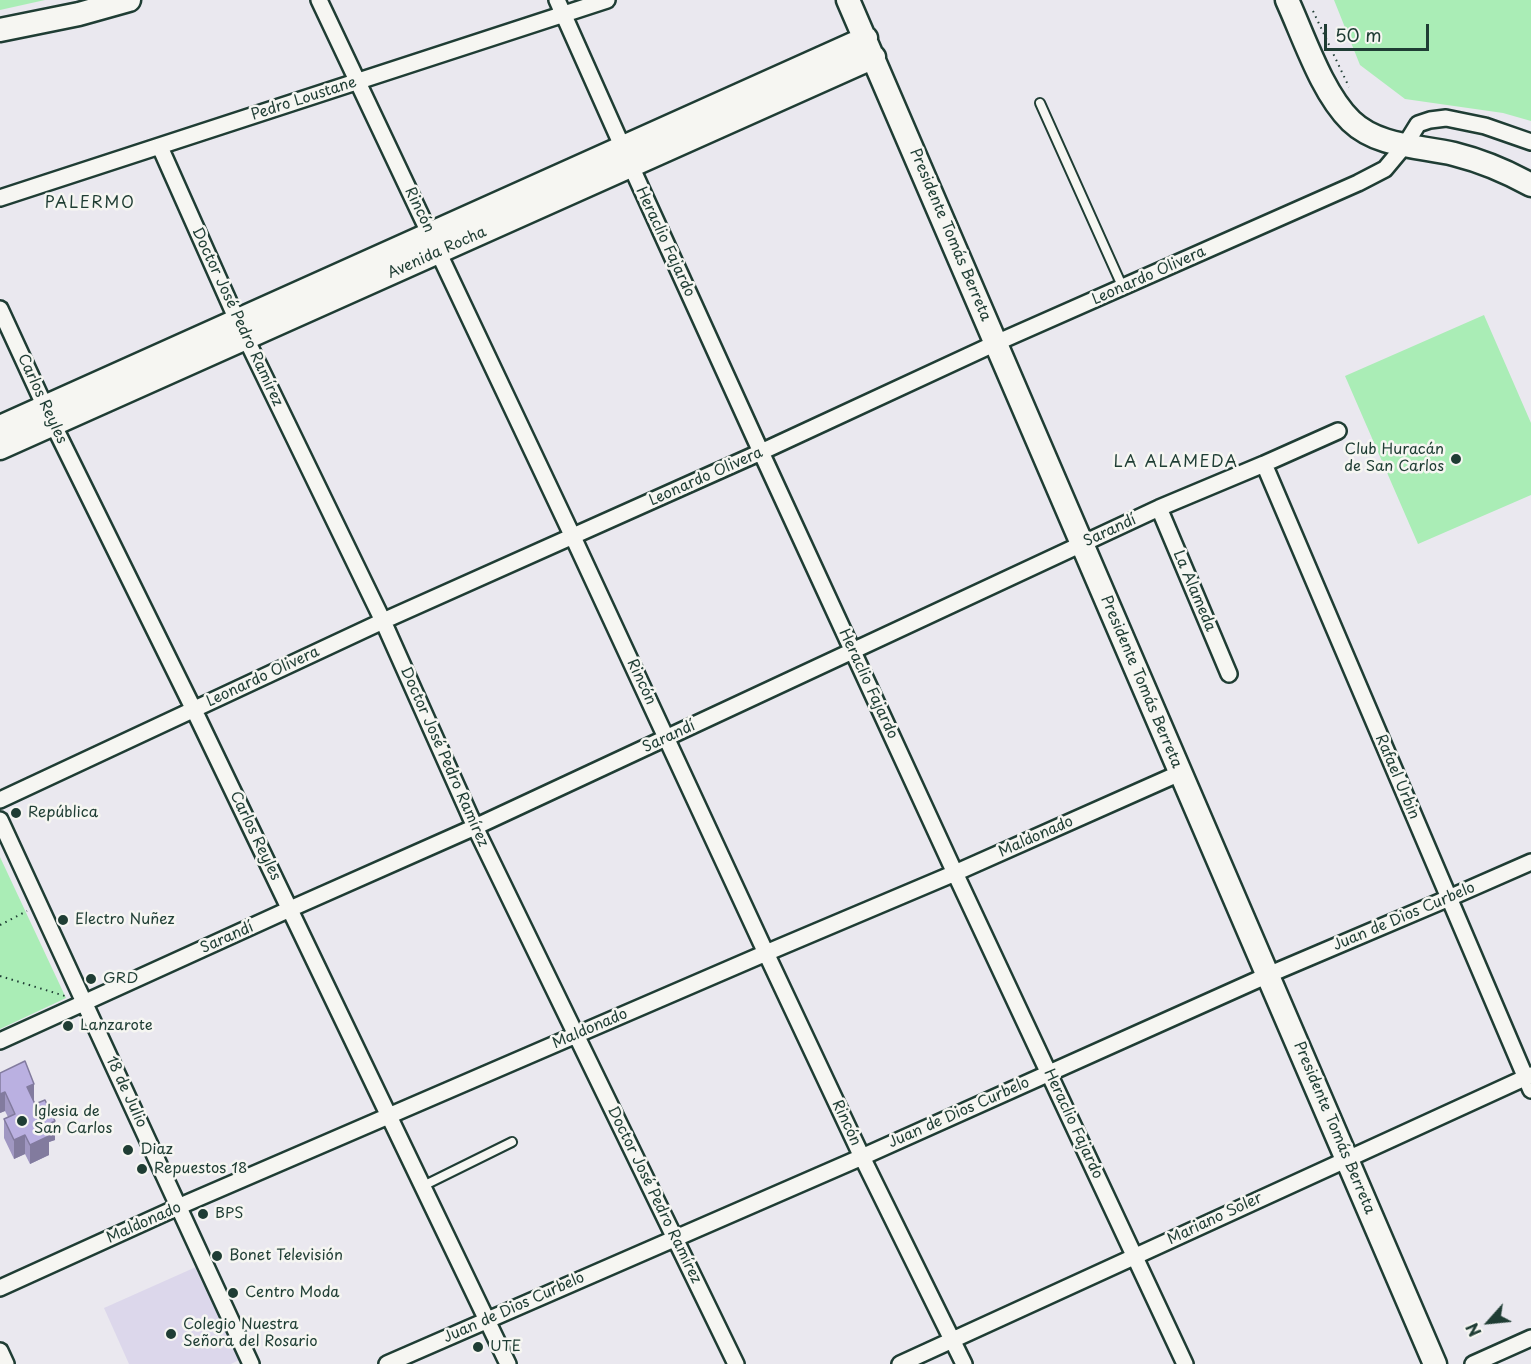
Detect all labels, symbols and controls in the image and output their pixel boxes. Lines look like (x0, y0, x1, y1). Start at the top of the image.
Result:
scale bar (1327, 12, 1432, 50)
text: 50 m (1335, 21, 1382, 48)
street label: Pedro Loustane (249, 73, 359, 125)
street label: Presidente Tomás Berreta (905, 146, 995, 324)
street label: Rincón (400, 184, 438, 236)
street label: Heraclio Fajardo (632, 184, 698, 300)
district label: PALERMO (45, 194, 135, 214)
street label: Avenida Rocha (385, 223, 489, 283)
street label: Doctor José Pedro Ramírez (188, 225, 286, 409)
street label: Leonardo Olivera (1089, 243, 1209, 309)
street label: Carlos Reyles (13, 351, 71, 447)
place label: Club Huracán de San Carlos (1344, 441, 1444, 476)
street label: Leonardo Olivera (646, 444, 766, 510)
marker: Club Huracán de San Carlos (1449, 452, 1463, 466)
district label: LA ALAMEDA (1114, 453, 1238, 473)
street label: Sarandí (1081, 511, 1139, 551)
street label: La Alameda (1169, 548, 1219, 634)
street label: Presidente Tomás Berreta (1096, 593, 1186, 771)
street label: Heraclio Fajardo (835, 626, 901, 742)
street label: Leonardo Olivera (204, 643, 322, 711)
street label: Rincón (623, 656, 659, 708)
street label: Doctor José Pedro Ramírez (396, 664, 492, 850)
street label: Sarandí (640, 717, 698, 757)
street label: Rafael Urbin (1371, 732, 1423, 822)
street label: Carlos Reyles (226, 788, 284, 884)
place label: República (28, 804, 98, 822)
marker: República (9, 806, 23, 820)
street label: Maldonado (996, 813, 1076, 861)
street label: Juan de Dios Curbelo (1330, 879, 1478, 955)
place label: Electro Nuñez (75, 911, 175, 929)
marker: Electro Nuñez (56, 913, 70, 927)
street label: Sarandí (198, 918, 256, 958)
place label: GRD (103, 970, 138, 988)
marker: GRD (84, 972, 98, 986)
street label: Maldonado (550, 1005, 630, 1053)
place label: Lanzarote (80, 1017, 153, 1035)
marker: Lanzarote (61, 1019, 75, 1033)
street label: Presidente Tomás Berreta (1289, 1039, 1379, 1217)
street label: 18 de Julio (102, 1053, 150, 1131)
street label: Heraclio Fajardo (1040, 1066, 1106, 1182)
street label: Juan de Dios Curbelo (886, 1074, 1032, 1152)
street label: Rincón (828, 1097, 864, 1149)
place label: Iglesia de San Carlos (34, 1103, 112, 1138)
street label: Doctor José Pedro Ramírez (603, 1103, 705, 1287)
marker: Iglesia de San Carlos (15, 1114, 29, 1128)
place label: Diaz (140, 1141, 173, 1159)
marker: Diaz (121, 1143, 135, 1157)
place label: Repuestos 18 (154, 1160, 247, 1178)
marker: Repuestos 18 (135, 1162, 149, 1176)
street label: Mariano Soler (1165, 1189, 1265, 1249)
street label: Maldonado (104, 1199, 184, 1247)
place label: BPS (215, 1205, 244, 1223)
marker: BPS (196, 1207, 210, 1221)
place label: Bonet Televisión (229, 1247, 343, 1265)
marker: Bonet Televisión (210, 1249, 224, 1263)
street label: Juan de Dios Curbelo (441, 1269, 587, 1347)
place label: Centro Moda (245, 1284, 339, 1302)
marker: Centro Moda (226, 1286, 240, 1300)
north arrow (1459, 1292, 1519, 1352)
place label: Colegio Nuestra Señora del Rosario (183, 1316, 318, 1351)
text: N (1459, 1319, 1487, 1341)
marker: Colegio Nuestra Señora del Rosario (164, 1327, 178, 1341)
place label: UTE (490, 1338, 521, 1356)
marker: UTE (471, 1340, 485, 1354)

